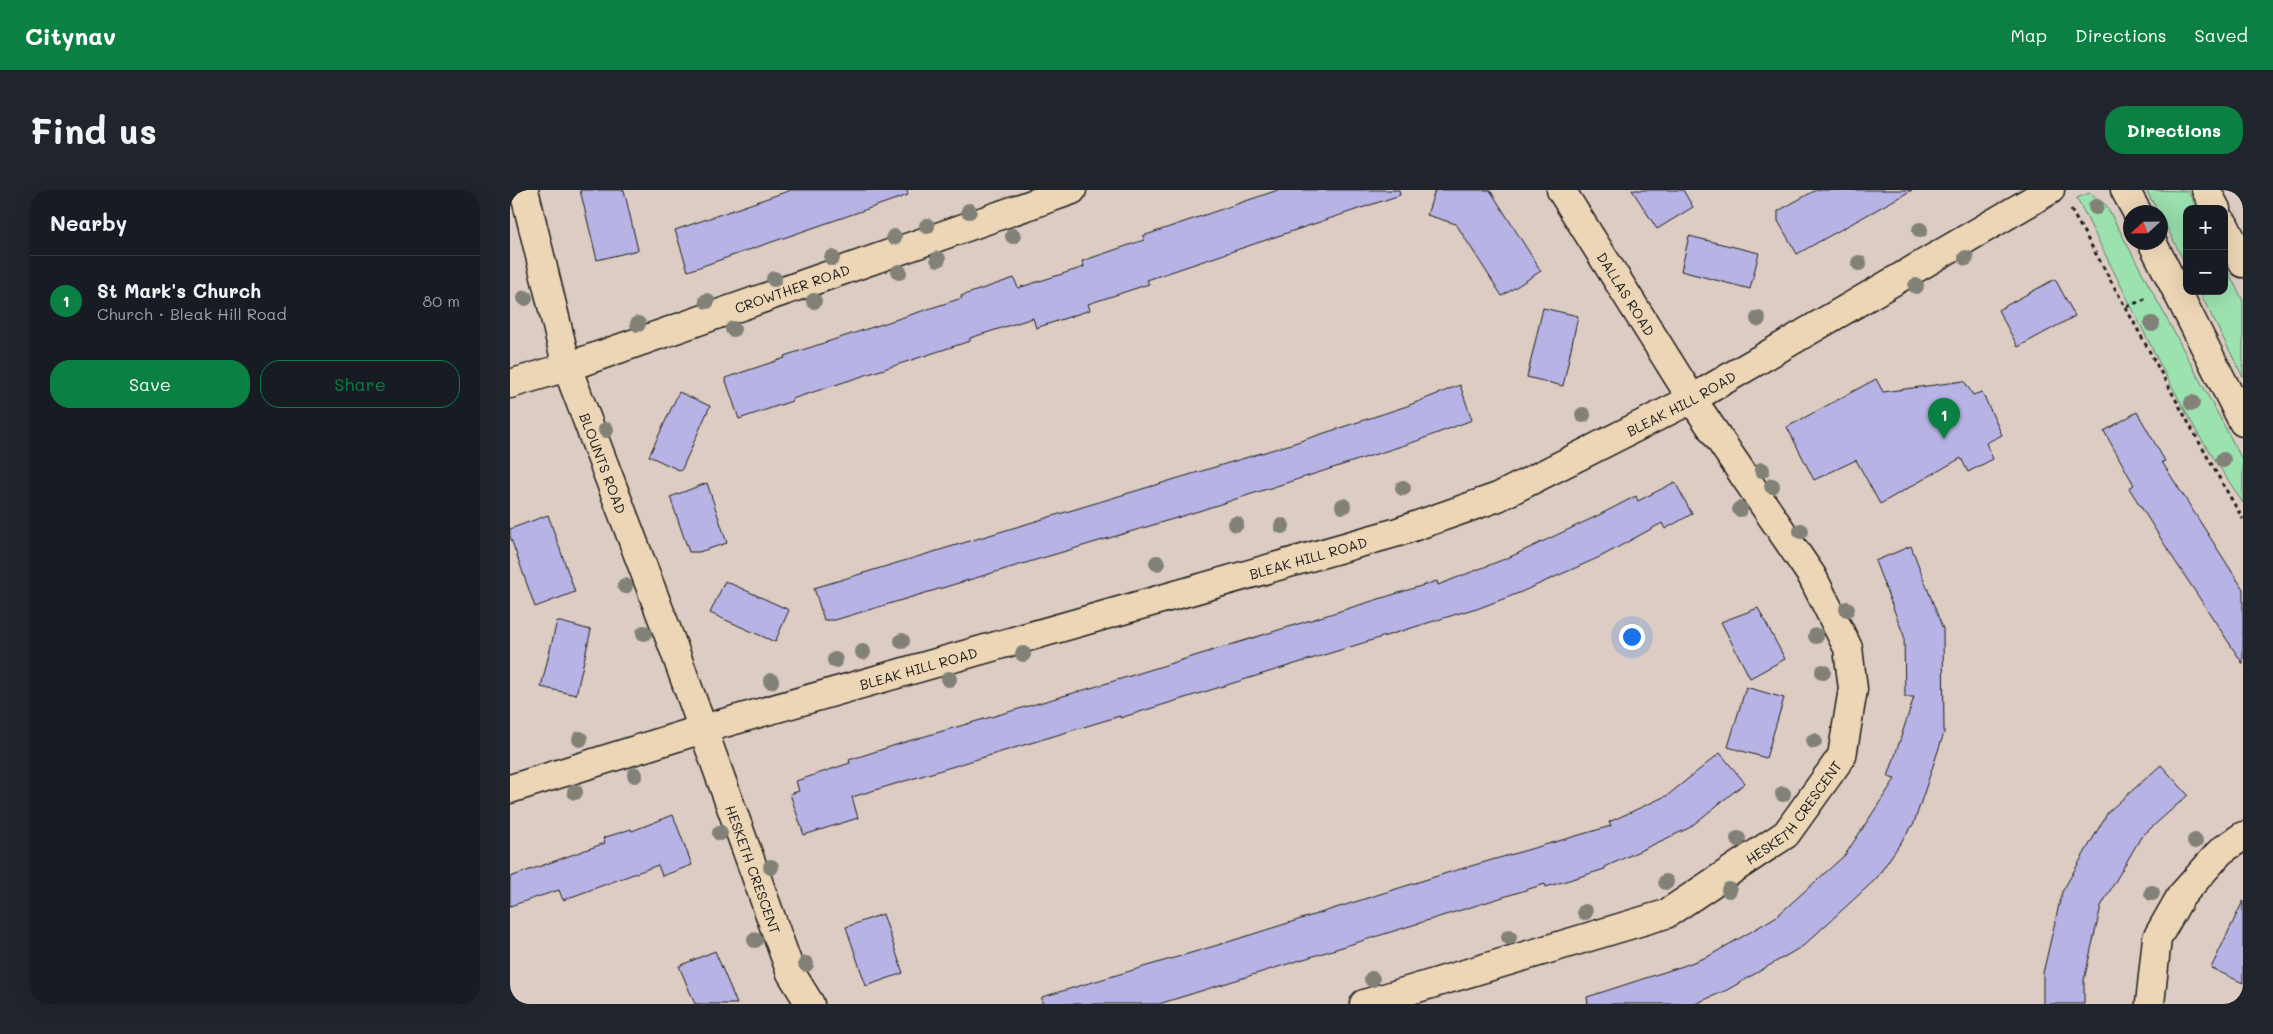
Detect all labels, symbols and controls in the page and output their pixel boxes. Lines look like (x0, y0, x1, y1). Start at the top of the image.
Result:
text: Citynav (25, 20, 116, 51)
text: Map (2010, 23, 2047, 47)
text: Directions (2075, 23, 2167, 47)
text: Saved (2195, 23, 2248, 47)
button: Directions (2105, 106, 2243, 154)
text: Find us (30, 107, 157, 153)
north arrow (2123, 205, 2168, 250)
map controls (2183, 205, 2228, 295)
button: + (2183, 205, 2228, 250)
text: Nearby (50, 209, 127, 236)
street label: DALLAS ROAD (1593, 248, 1659, 340)
button: − (2183, 250, 2228, 295)
street label: CROWTHER ROAD (732, 259, 852, 317)
text: St Mark's Church (97, 278, 261, 303)
text: 1 (62, 290, 70, 311)
text: 80 m (423, 290, 460, 311)
text: Church · Bleak Hill Road (97, 303, 287, 324)
button: Save (50, 360, 250, 408)
button: Share (260, 360, 460, 408)
street label: BLEAK HILL ROAD (1623, 366, 1739, 440)
pin: 1 (1928, 398, 1960, 439)
street label: BLOUNTS ROAD (576, 410, 631, 516)
street label: BLEAK HILL ROAD (1247, 532, 1369, 583)
your location (1619, 624, 1645, 650)
street label: BLEAK HILL ROAD (857, 642, 979, 694)
street label: HESKETH CRESCENT (1741, 756, 1845, 868)
street label: HESKETH CRESCENT (722, 802, 786, 937)

